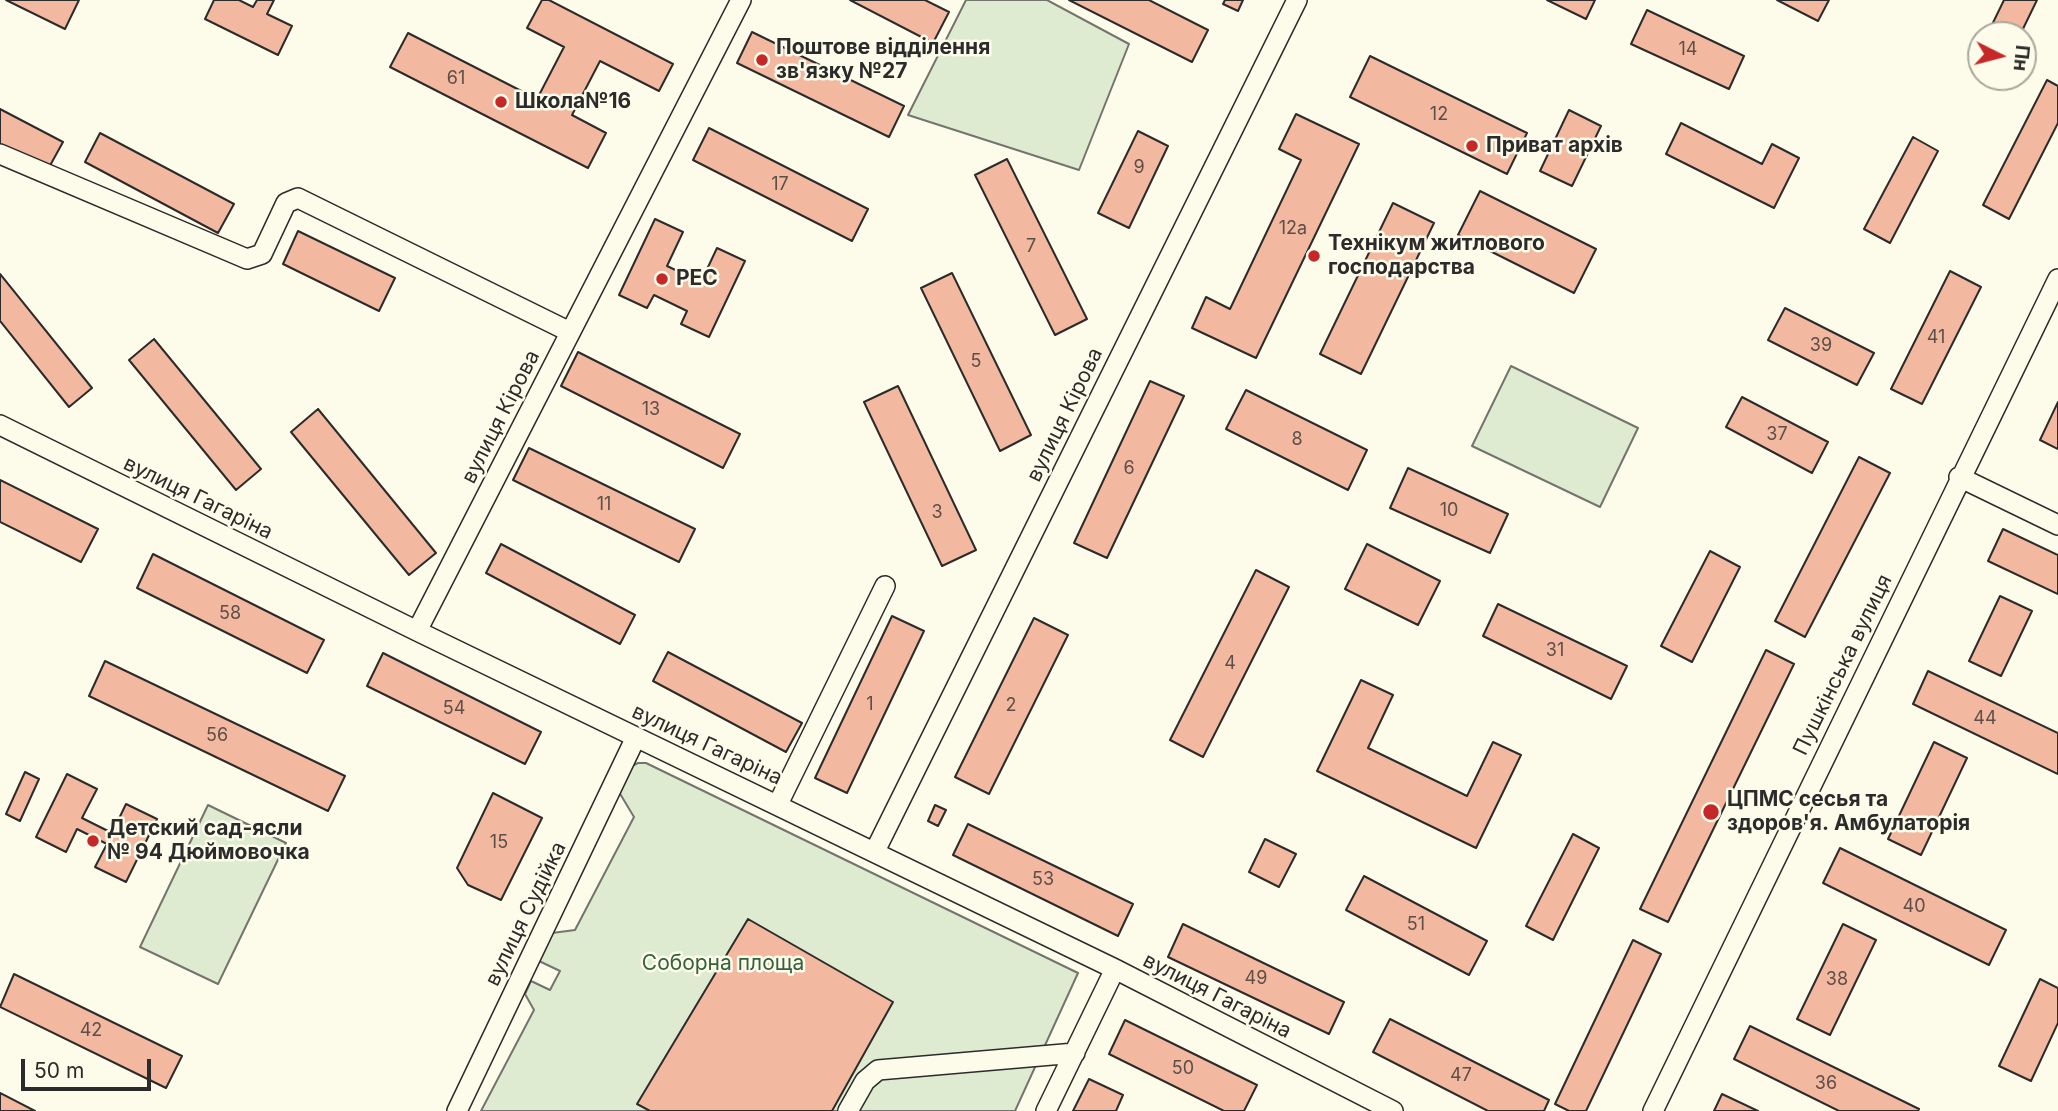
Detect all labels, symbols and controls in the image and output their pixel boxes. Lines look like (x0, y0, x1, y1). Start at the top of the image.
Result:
north arrow (1967, 21, 2037, 91)
place label: Поштове відділення зв'язку №27 (776, 35, 990, 85)
house number: 14 (1679, 39, 1697, 61)
text: Пн (2009, 44, 2034, 72)
marker: Поштове відділення зв'язку №27 (754, 52, 770, 68)
house number: 61 (447, 68, 465, 90)
place label: Школа№16 (515, 89, 631, 115)
marker: Школа№16 (493, 94, 509, 110)
house number: 12 (1430, 104, 1448, 126)
place label: Приват архів (1486, 133, 1623, 159)
marker: Приват архів (1464, 138, 1480, 154)
house number: 9 (1133, 157, 1145, 179)
house number: 17 (771, 174, 789, 196)
house number: 12а (1279, 218, 1307, 240)
place label: Технікум житлового господарства (1328, 231, 1545, 281)
house number: 7 (1026, 236, 1036, 258)
marker: Технікум житлового господарства (1306, 248, 1322, 264)
place label: РЕС (676, 266, 718, 292)
marker: РЕС (654, 271, 670, 287)
house number: 41 (1927, 327, 1945, 349)
house number: 39 (1810, 335, 1832, 357)
street label: вулиця Кірова (1022, 344, 1108, 486)
street label: вулиця Кірова (457, 346, 545, 488)
house number: 5 (971, 351, 981, 373)
house number: 13 (642, 399, 660, 421)
house number: 37 (1766, 424, 1788, 446)
house number: 8 (1291, 429, 1303, 451)
street label: вулиця Гагаріна (119, 451, 277, 545)
house number: 6 (1123, 458, 1135, 480)
house number: 11 (597, 494, 611, 516)
house number: 10 (1440, 500, 1458, 522)
house number: 3 (931, 502, 943, 524)
street label: Пушкінська вулиця (1788, 571, 1898, 759)
house number: 58 (219, 603, 241, 625)
house number: 31 (1546, 640, 1564, 662)
house number: 4 (1224, 653, 1236, 675)
house number: 1 (866, 694, 874, 716)
house number: 2 (1006, 695, 1016, 717)
house number: 54 (443, 698, 465, 720)
street label: вулиця Гагаріна (628, 699, 786, 791)
house number: 44 (1973, 708, 1997, 730)
house number: 56 (206, 725, 228, 747)
place label: ЦПМС сесья та здоров'я. Амбулаторія (1727, 787, 1970, 837)
marker: ЦПМС сесья та здоров'я. Амбулаторія (1701, 802, 1721, 822)
place label: Детский сад-ясли № 94 Дюймовочка (107, 816, 310, 866)
house number: 15 (490, 832, 508, 854)
marker: Детский сад-ясли № 94 Дюймовочка (85, 833, 101, 849)
street label: вулиця Судійка (480, 838, 572, 990)
house number: 53 (1032, 869, 1054, 891)
house number: 40 (1903, 896, 1925, 918)
house number: 51 (1407, 914, 1425, 936)
street label: вулиця Гагаріна (1139, 948, 1295, 1044)
park label: Соборна площа (642, 951, 804, 977)
house number: 49 (1245, 968, 1267, 990)
house number: 38 (1826, 969, 1848, 991)
house number: 42 (80, 1020, 102, 1042)
scale bar (24, 1044, 154, 1088)
text: 50 m (34, 1058, 84, 1083)
house number: 50 (1172, 1058, 1194, 1080)
house number: 47 (1450, 1065, 1472, 1087)
house number: 36 (1815, 1073, 1837, 1095)

